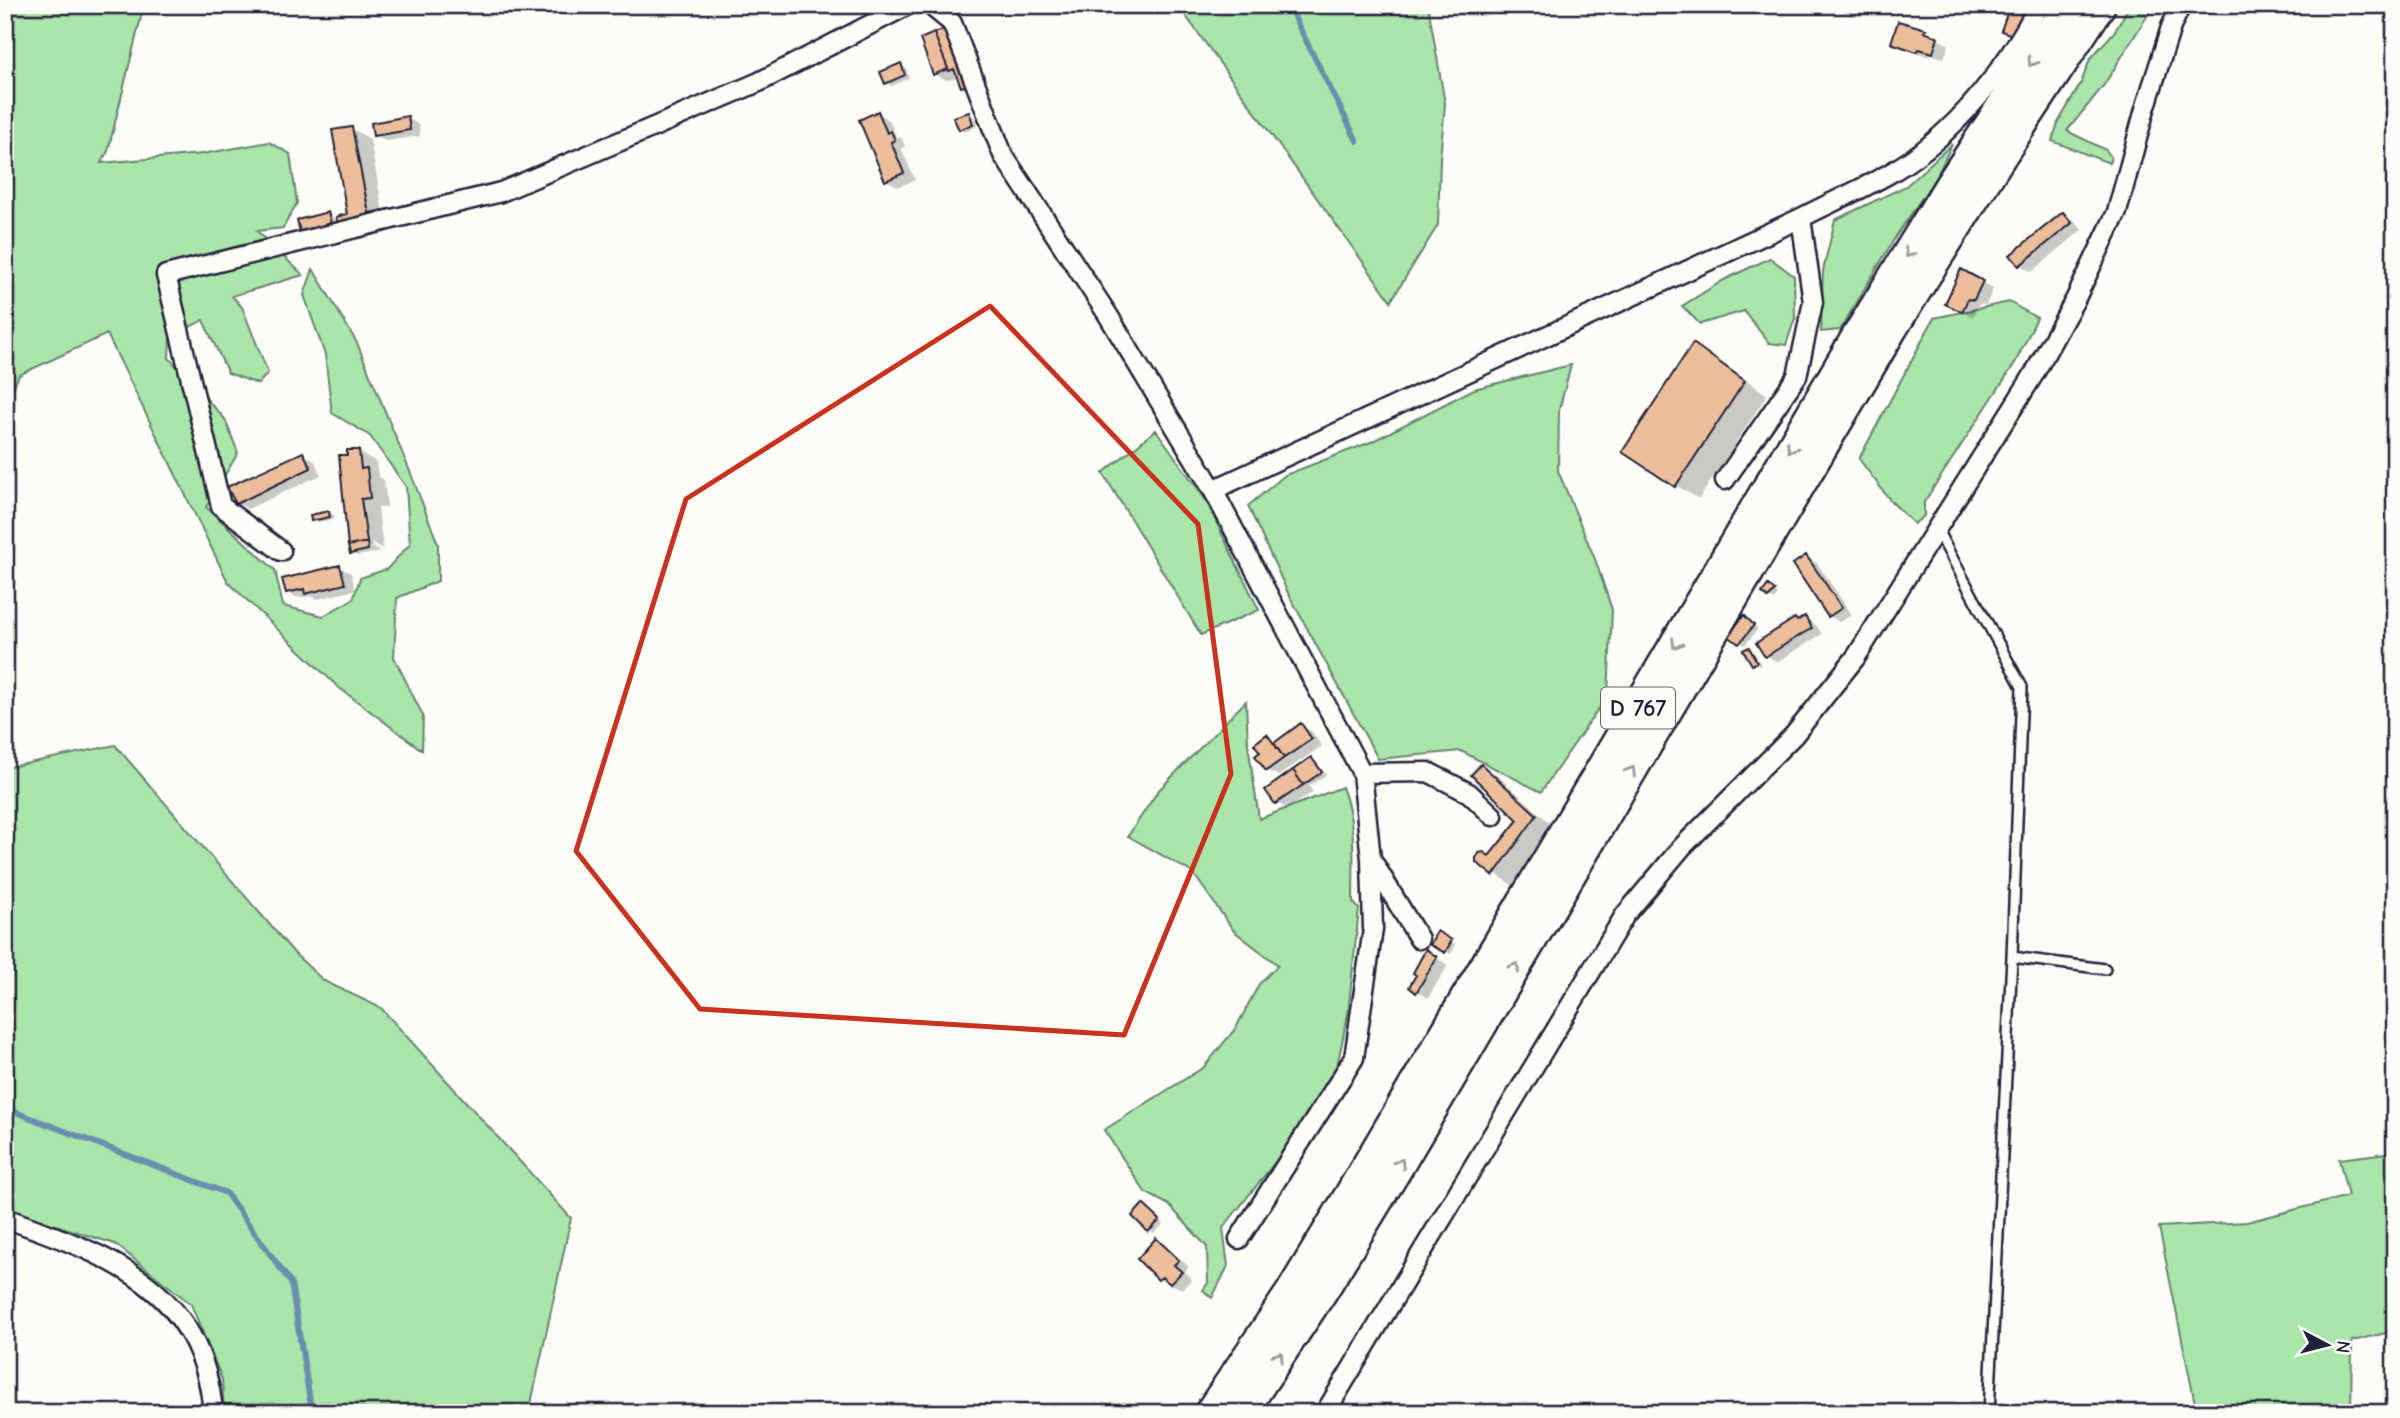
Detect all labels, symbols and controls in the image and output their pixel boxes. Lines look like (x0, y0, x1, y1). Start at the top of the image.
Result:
one-way arrow (2028, 54, 2040, 67)
one-way arrow (1904, 246, 1917, 259)
one-way arrow (1786, 441, 1799, 454)
one-way arrow (1671, 637, 1684, 650)
road number: D 767 (1601, 688, 1675, 728)
one-way arrow (1622, 766, 1635, 779)
one-way arrow (1507, 962, 1520, 975)
one-way arrow (1391, 1158, 1404, 1171)
north arrow (2292, 1310, 2362, 1380)
text: N (2331, 1339, 2355, 1354)
one-way arrow (1271, 1351, 1283, 1364)

